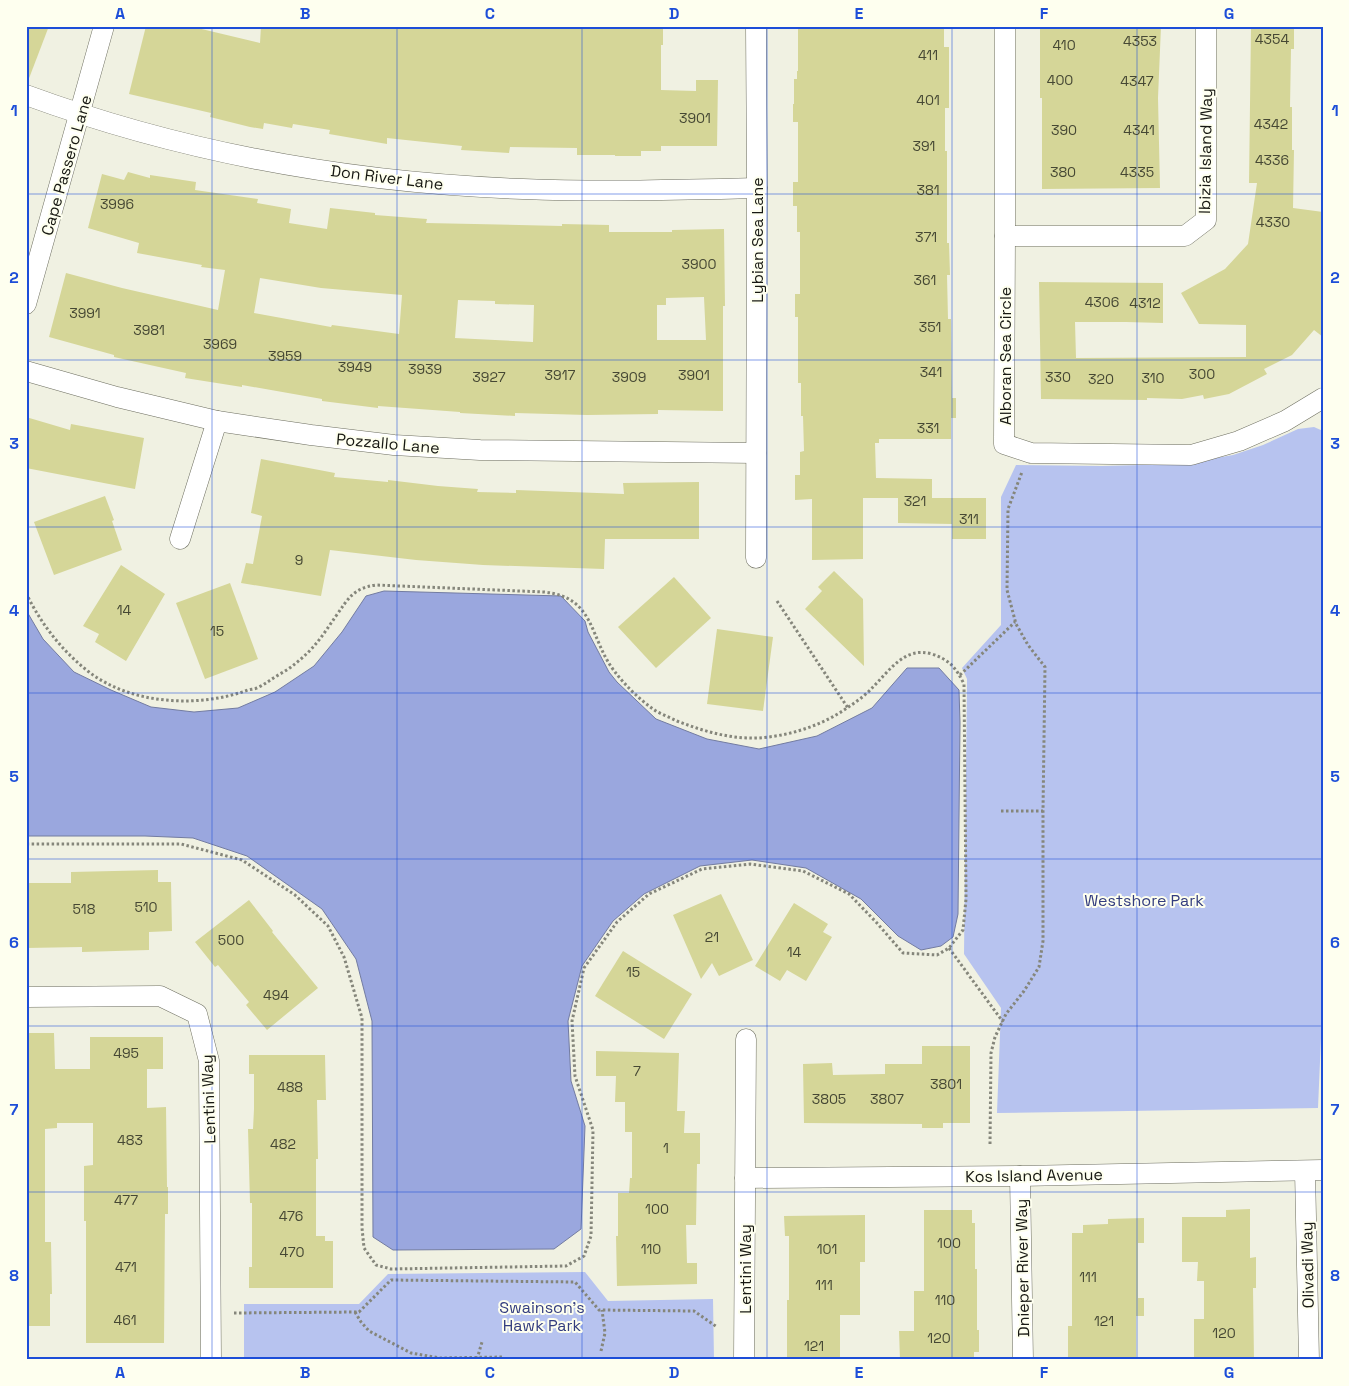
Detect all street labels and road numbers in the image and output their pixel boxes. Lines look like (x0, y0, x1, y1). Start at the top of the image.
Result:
street label: Ibizia Island Way (1194, 88, 1217, 214)
street label: Cape Passero Lane (36, 92, 97, 238)
street label: Don River Lane (329, 160, 445, 195)
street label: Lybian Sea Lane (747, 177, 768, 303)
street label: Alboran Sea Circle (995, 287, 1016, 425)
street label: Pozzallo Lane (335, 429, 441, 458)
street label: Lentini Way (196, 1054, 221, 1144)
street label: Kos Island Avenue (965, 1164, 1103, 1187)
street label: Dnieper River Way (1011, 1199, 1034, 1337)
street label: Olivadi Way (1296, 1221, 1319, 1309)
street label: Lentini Way (735, 1224, 756, 1314)

